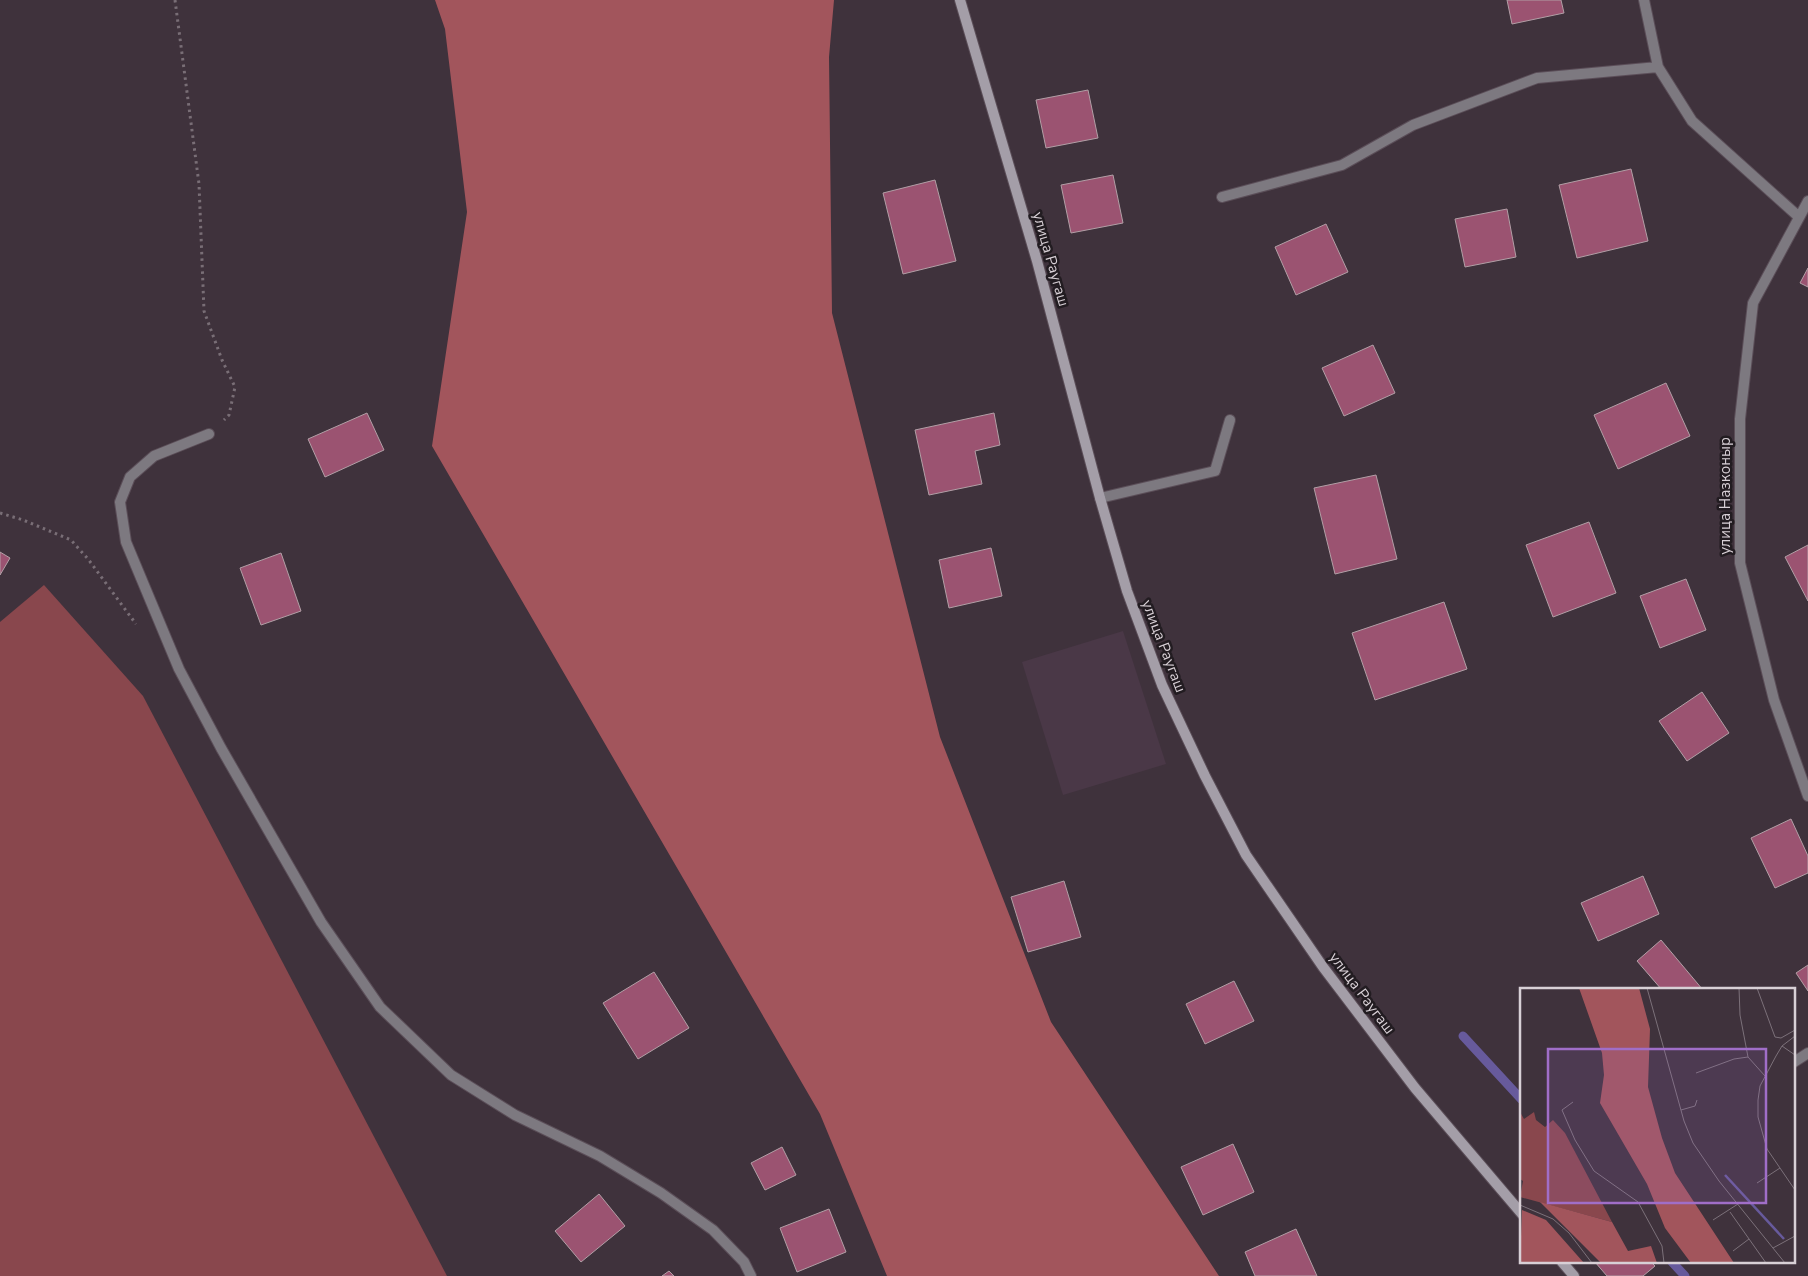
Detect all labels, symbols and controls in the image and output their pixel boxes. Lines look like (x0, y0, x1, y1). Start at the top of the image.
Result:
street label: улица Раугаш (1028, 209, 1074, 309)
street label: улица Назконыр (1715, 437, 1735, 555)
street label: улица Раугаш (1137, 597, 1191, 695)
street label: улица Раугаш (1325, 948, 1399, 1038)
inset map (1520, 988, 1796, 1264)

